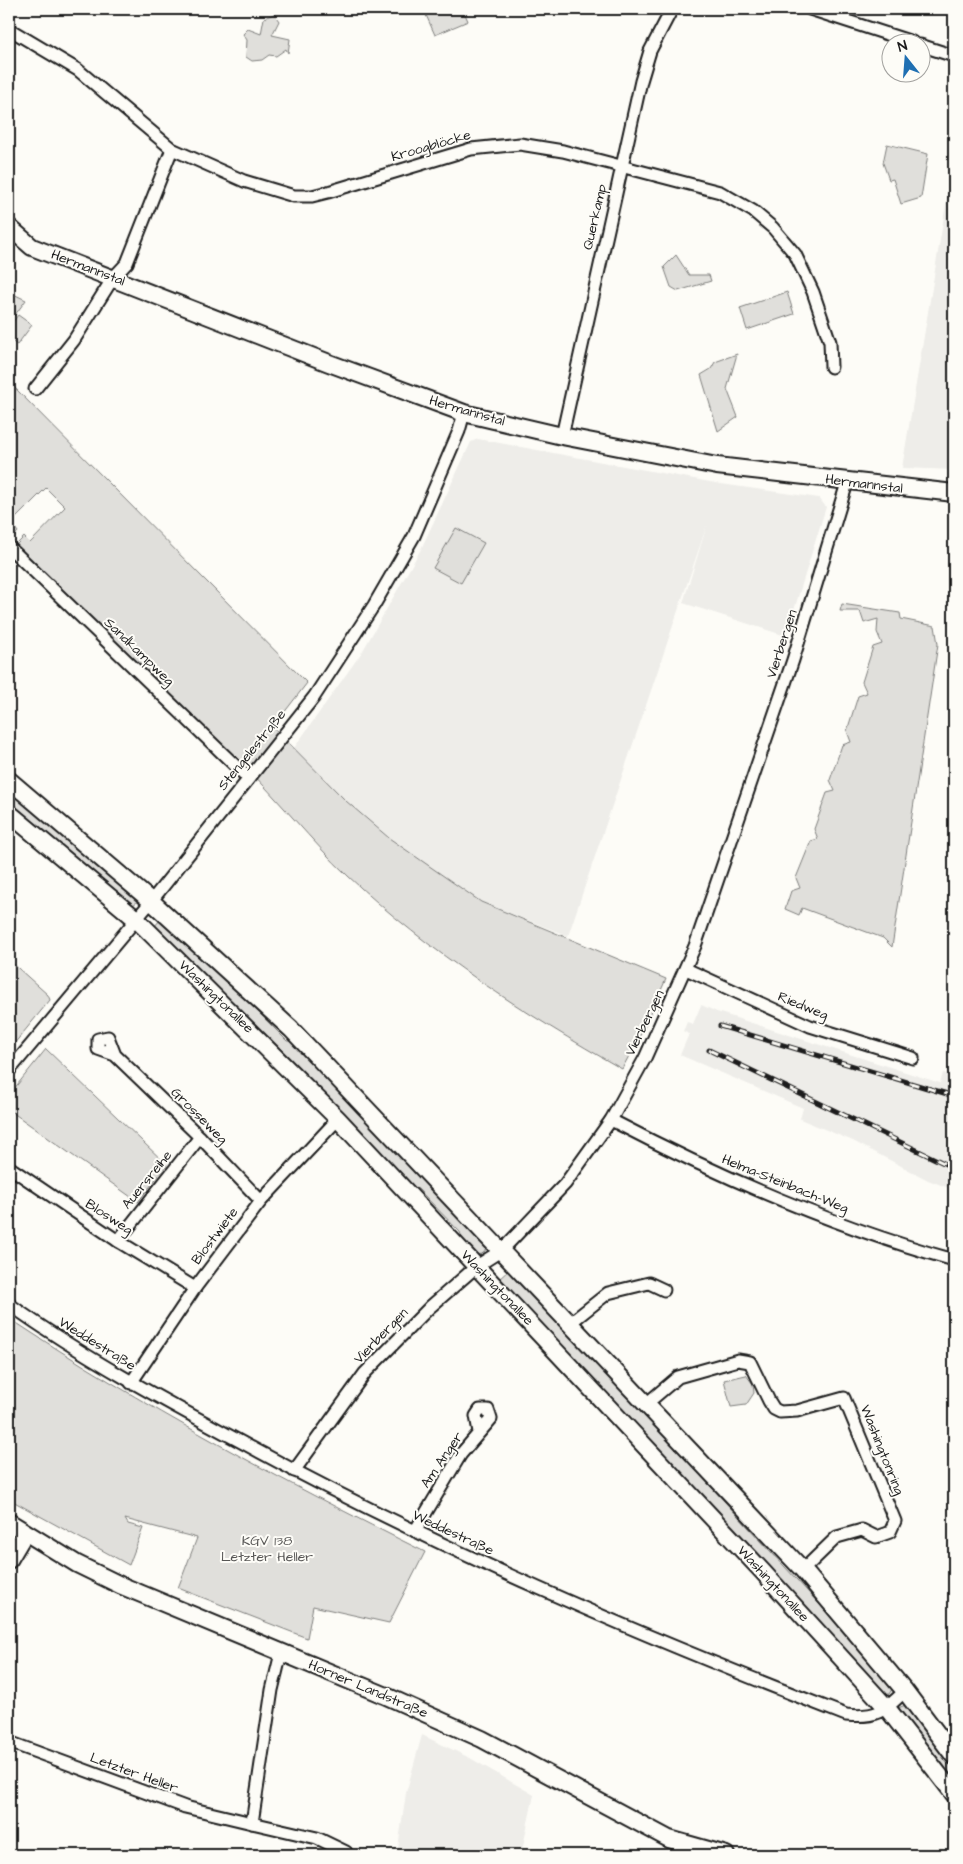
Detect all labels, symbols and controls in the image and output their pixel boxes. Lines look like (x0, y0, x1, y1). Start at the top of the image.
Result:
north arrow (880, 32, 930, 82)
text: N (895, 36, 910, 57)
street label: Kroogblöcke (389, 125, 474, 167)
street label: Querkamp (578, 182, 612, 252)
street label: Hermannstal (48, 245, 128, 291)
street label: Hermannstal (427, 391, 507, 431)
street label: Hermannstal (824, 469, 904, 499)
street label: Vierbergen (761, 607, 803, 681)
street label: Sandkampweg (99, 613, 179, 691)
street label: Stengelestraße (213, 705, 291, 795)
street label: Washingtonallee (174, 956, 258, 1038)
street label: Vierbergen (620, 987, 670, 1059)
street label: Riedweg (775, 987, 831, 1025)
street label: Grosseweg (166, 1083, 232, 1149)
street label: Auersreihe (117, 1146, 177, 1214)
street label: Helma-Steinbach-Weg (719, 1149, 851, 1219)
street label: Blosweg (81, 1194, 137, 1240)
street label: Blostwiete (187, 1203, 243, 1269)
street label: Washingtonallee (456, 1246, 538, 1330)
street label: Vierbergen (349, 1303, 413, 1369)
street label: Weddestraße (54, 1312, 140, 1376)
street label: Washingtonring (855, 1402, 909, 1498)
street label: Am Anger (416, 1428, 468, 1492)
street label: Weddestraße (409, 1505, 497, 1561)
park label: KGV 138 Letzter Heller (221, 1531, 313, 1567)
street label: Washingtonallee (732, 1541, 814, 1627)
street label: Horner Landstraße (305, 1655, 431, 1723)
street label: Letzter Heller (87, 1748, 181, 1798)

